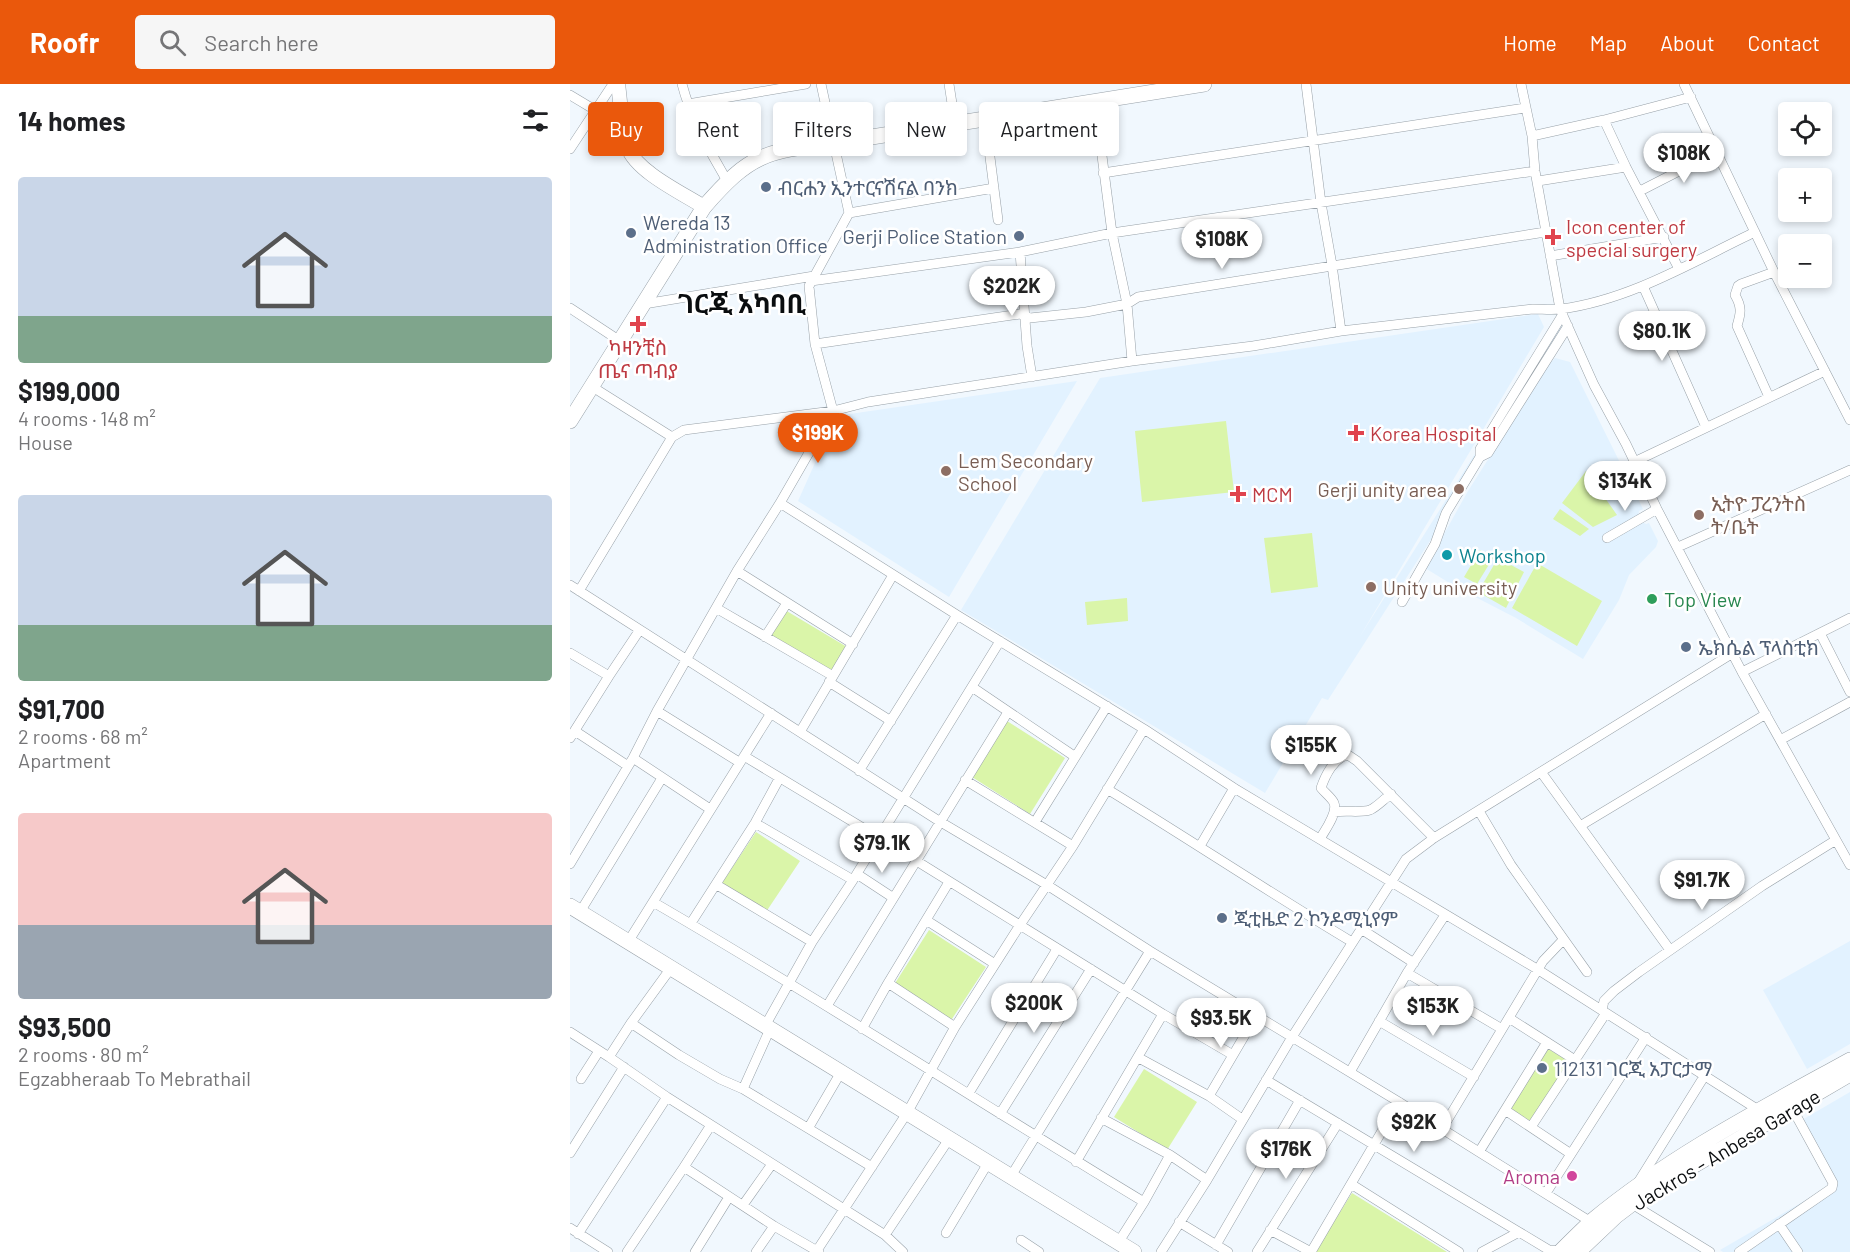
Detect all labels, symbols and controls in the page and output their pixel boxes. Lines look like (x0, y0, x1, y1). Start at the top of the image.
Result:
search box (135, 15, 555, 69)
text: Roofr (30, 25, 99, 59)
icon: search (156, 26, 189, 59)
text: Search here (204, 29, 319, 55)
text: Home (1503, 30, 1557, 55)
text: Map (1590, 30, 1627, 55)
text: About (1660, 30, 1715, 55)
text: Contact (1748, 30, 1820, 55)
chip: Buy (588, 102, 664, 156)
chip: Rent (676, 102, 761, 156)
chip: Filters (773, 102, 873, 156)
chip: New (885, 102, 967, 156)
chip: Apartment (979, 102, 1119, 156)
map controls (1778, 102, 1832, 288)
button: locate (1778, 102, 1832, 156)
icon: filters (519, 104, 552, 137)
text: 14 homes (18, 105, 125, 136)
pin: $108K (1642, 133, 1726, 184)
text: $108K (1657, 140, 1711, 164)
button: + (1778, 168, 1832, 222)
place label: ብርሐን ኢንተርናሽናል ባንክ (778, 175, 958, 199)
marker: ብርሐን ኢንተርናሽናል ባንክ (759, 180, 773, 194)
place label: Wereda 13 Administration Office (643, 210, 828, 257)
place label: Icon center of special surgery (1566, 214, 1697, 261)
icon: home (231, 216, 339, 324)
pin: $108K (1180, 219, 1264, 270)
place label: Gerji Police Station (843, 224, 1007, 248)
marker: Wereda 13 Administration Office (624, 226, 638, 240)
text: $108K (1195, 226, 1249, 250)
marker: Icon center of special surgery (1544, 228, 1562, 246)
marker: Gerji Police Station (1012, 229, 1026, 243)
button: − (1778, 234, 1832, 288)
pin: $202K (970, 266, 1054, 317)
text: $202K (983, 273, 1041, 297)
district label: ገርጂ አካባቢ (678, 287, 807, 318)
pin: $80.1K (1613, 311, 1711, 362)
marker: ካዛንቺስ ጤና ጣብያ (629, 315, 647, 333)
text: $80.1K (1633, 318, 1691, 342)
place label: ካዛንቺስ ጤና ጣብያ (598, 335, 678, 382)
text: $199,000 (18, 375, 120, 406)
text: 4 rooms · 148 m² (18, 406, 156, 430)
pin: $199K (776, 413, 860, 464)
text: $199K (792, 420, 844, 444)
place label: Korea Hospital (1370, 421, 1497, 445)
marker: Korea Hospital (1347, 424, 1365, 442)
text: House (18, 430, 73, 454)
place label: Lem Secondary School (958, 448, 1093, 495)
pin: $134K (1583, 461, 1667, 512)
marker: Lem Secondary School (939, 464, 953, 478)
text: $134K (1598, 468, 1652, 492)
place label: Gerji unity area (1318, 477, 1447, 501)
place label: MCM (1252, 482, 1293, 506)
marker: Gerji unity area (1452, 482, 1466, 496)
marker: MCM (1229, 485, 1247, 503)
place label: ኢትዮ ፓረንትስ ት/ቤት (1711, 491, 1806, 538)
marker: ኢትዮ ፓረንትስ ት/ቤት (1692, 508, 1706, 522)
icon: home (231, 534, 339, 642)
place label: Workshop (1459, 543, 1546, 567)
marker: Workshop (1440, 548, 1454, 562)
place label: Unity university (1383, 575, 1517, 599)
marker: Unity university (1364, 580, 1378, 594)
place label: Top View (1664, 587, 1742, 611)
marker: Top View (1645, 592, 1659, 606)
place label: ኤክሴል ፕላስቲክ (1698, 635, 1819, 659)
marker: ኤክሴል ፕላስቲክ (1679, 640, 1693, 654)
text: $91,700 (18, 693, 105, 724)
text: 2 rooms · 68 m² (18, 724, 148, 748)
pin: $155K (1269, 725, 1353, 776)
text: $155K (1285, 732, 1337, 756)
text: Apartment (18, 748, 111, 772)
pin: $79.1K (833, 823, 931, 874)
text: $79.1K (854, 830, 910, 854)
icon: home (231, 852, 339, 960)
pin: $91.7K (1653, 860, 1751, 911)
text: $91.7K (1674, 867, 1730, 891)
place label: ጂቲዜድ 2 ኮንዶሚኒየም (1234, 906, 1398, 930)
marker: ጂቲዜድ 2 ኮንዶሚኒየም (1215, 911, 1229, 925)
pin: $200K (992, 983, 1076, 1034)
pin: $153K (1391, 986, 1475, 1037)
text: $200K (1005, 990, 1063, 1014)
text: $153K (1407, 993, 1459, 1017)
pin: $93.5K (1172, 998, 1270, 1049)
text: $93.5K (1190, 1005, 1252, 1029)
text: $93,500 (18, 1011, 111, 1042)
text: 2 rooms · 80 m² (18, 1042, 149, 1066)
place label: 112131 ገርጂ አፓርታማ (1554, 1056, 1712, 1080)
marker: 112131 ገርጂ አፓርታማ (1535, 1061, 1549, 1075)
text: Egzabheraab To Mebrathail (18, 1066, 251, 1090)
street label: Jackros - Anbesa Garage (1628, 1083, 1824, 1215)
pin: $92K (1378, 1102, 1450, 1153)
text: $92K (1391, 1109, 1437, 1133)
pin: $176K (1244, 1129, 1328, 1180)
text: $176K (1260, 1136, 1312, 1160)
place label: Aroma (1503, 1164, 1560, 1188)
marker: Aroma (1565, 1169, 1579, 1183)

